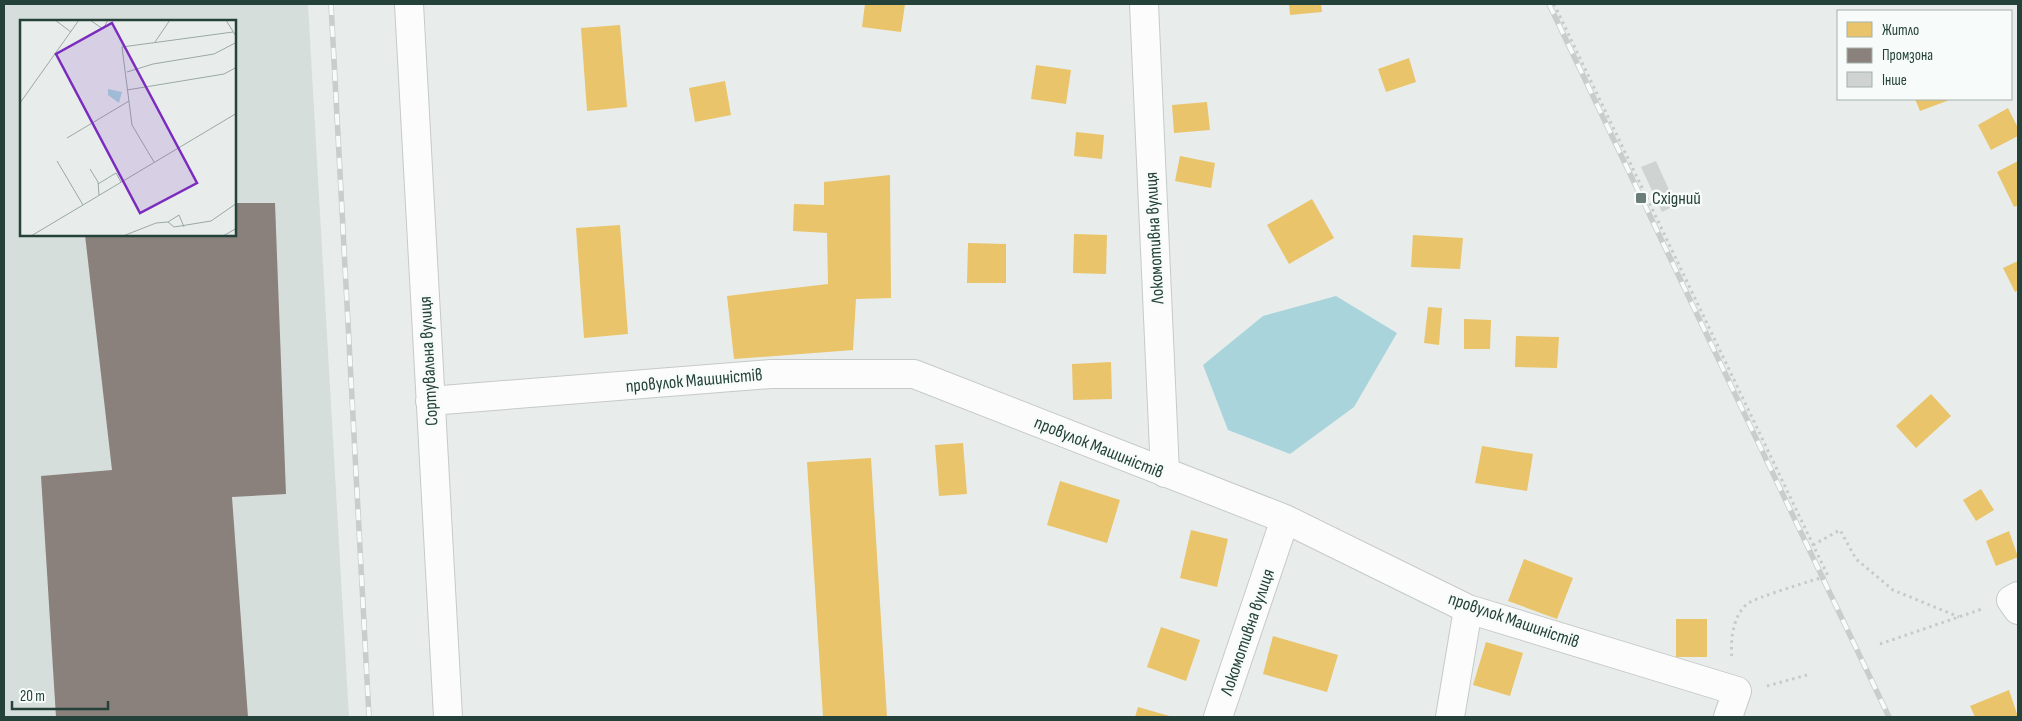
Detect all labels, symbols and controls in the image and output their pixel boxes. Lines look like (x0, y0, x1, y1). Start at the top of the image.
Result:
legend (1837, 10, 2012, 100)
inset map (20, 20, 236, 236)
text: Житло (1882, 21, 1919, 40)
text: Промзона (1882, 46, 1933, 65)
text: Інше (1882, 71, 1907, 90)
street label: Локомотивна вулиця (1141, 171, 1168, 306)
place label: Східний (1652, 188, 1701, 209)
marker: Східний (1634, 191, 1648, 205)
street label: Сортувальна вулиця (415, 296, 442, 426)
street label: провулок Машиністів (625, 364, 763, 397)
street label: провулок Машиністів (1031, 412, 1166, 483)
street label: Локомотивна вулиця (1216, 566, 1279, 699)
street label: провулок Машиністів (1446, 588, 1582, 653)
scale bar (12, 678, 109, 710)
text: 20 m (20, 687, 45, 706)

